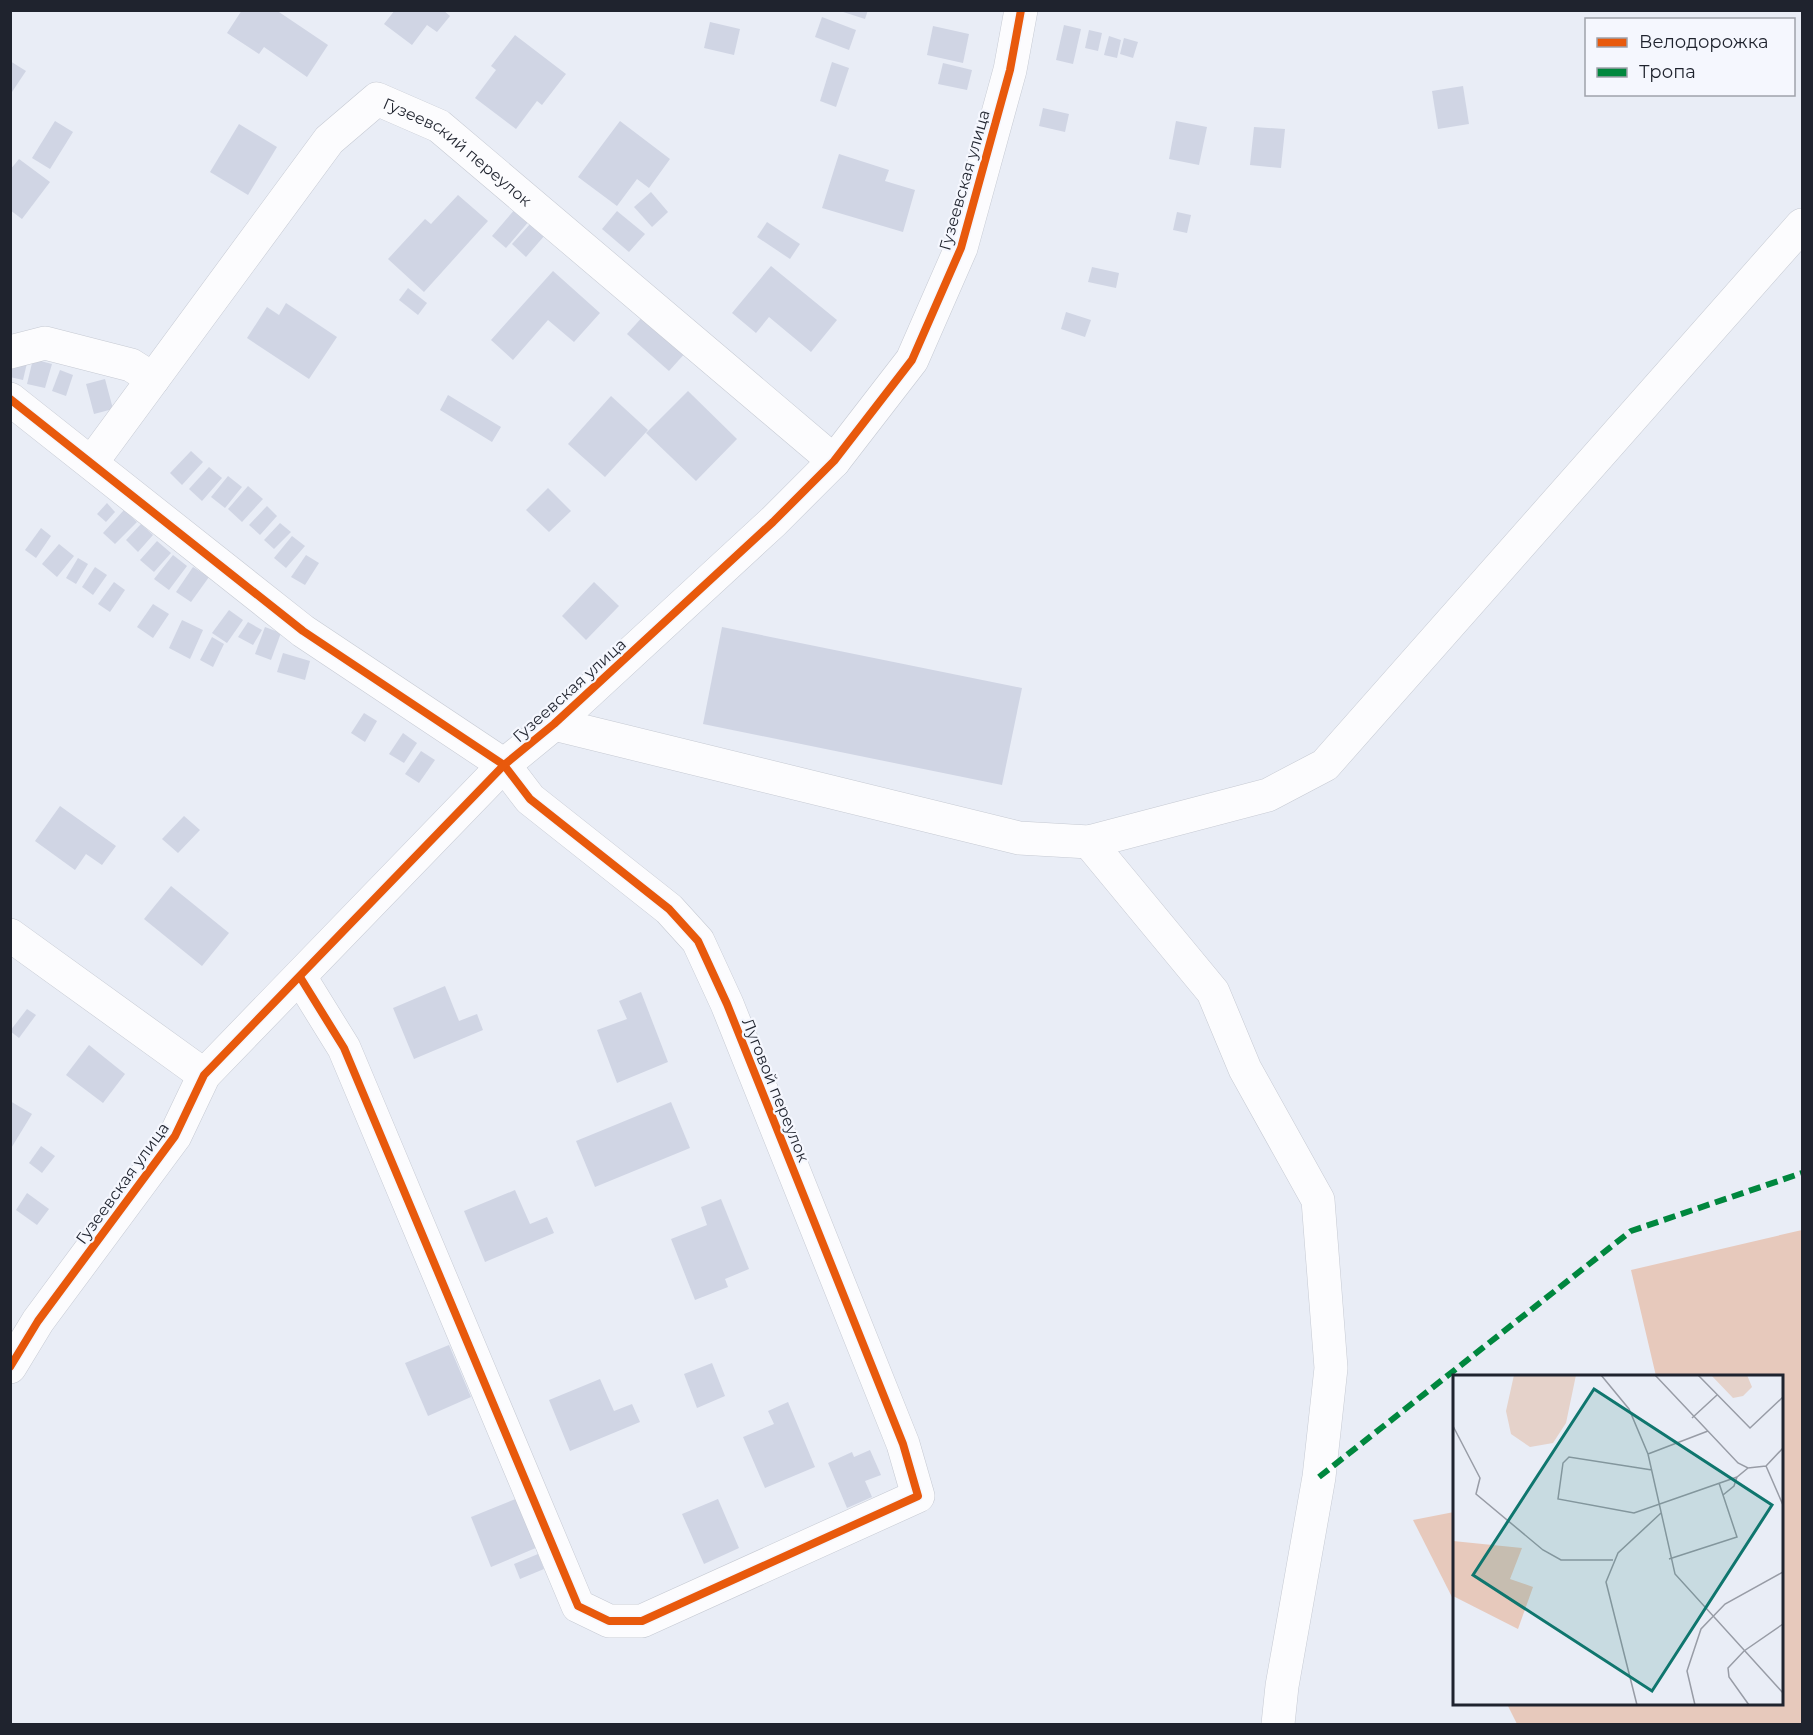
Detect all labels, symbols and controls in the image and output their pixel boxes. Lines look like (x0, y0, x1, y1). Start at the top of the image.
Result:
legend (1585, 18, 1795, 96)
text: Велодорожка (1639, 31, 1768, 53)
text: Тропа (1639, 61, 1696, 83)
street label: Гузеевский переулок (380, 94, 536, 211)
street label: Гузеевская улица (935, 108, 994, 253)
street label: Гузеевская улица (509, 635, 630, 746)
street label: Луговой переулок (738, 1015, 813, 1166)
street label: Гузеевская улица (72, 1119, 173, 1248)
inset map (1453, 1375, 1783, 1705)

